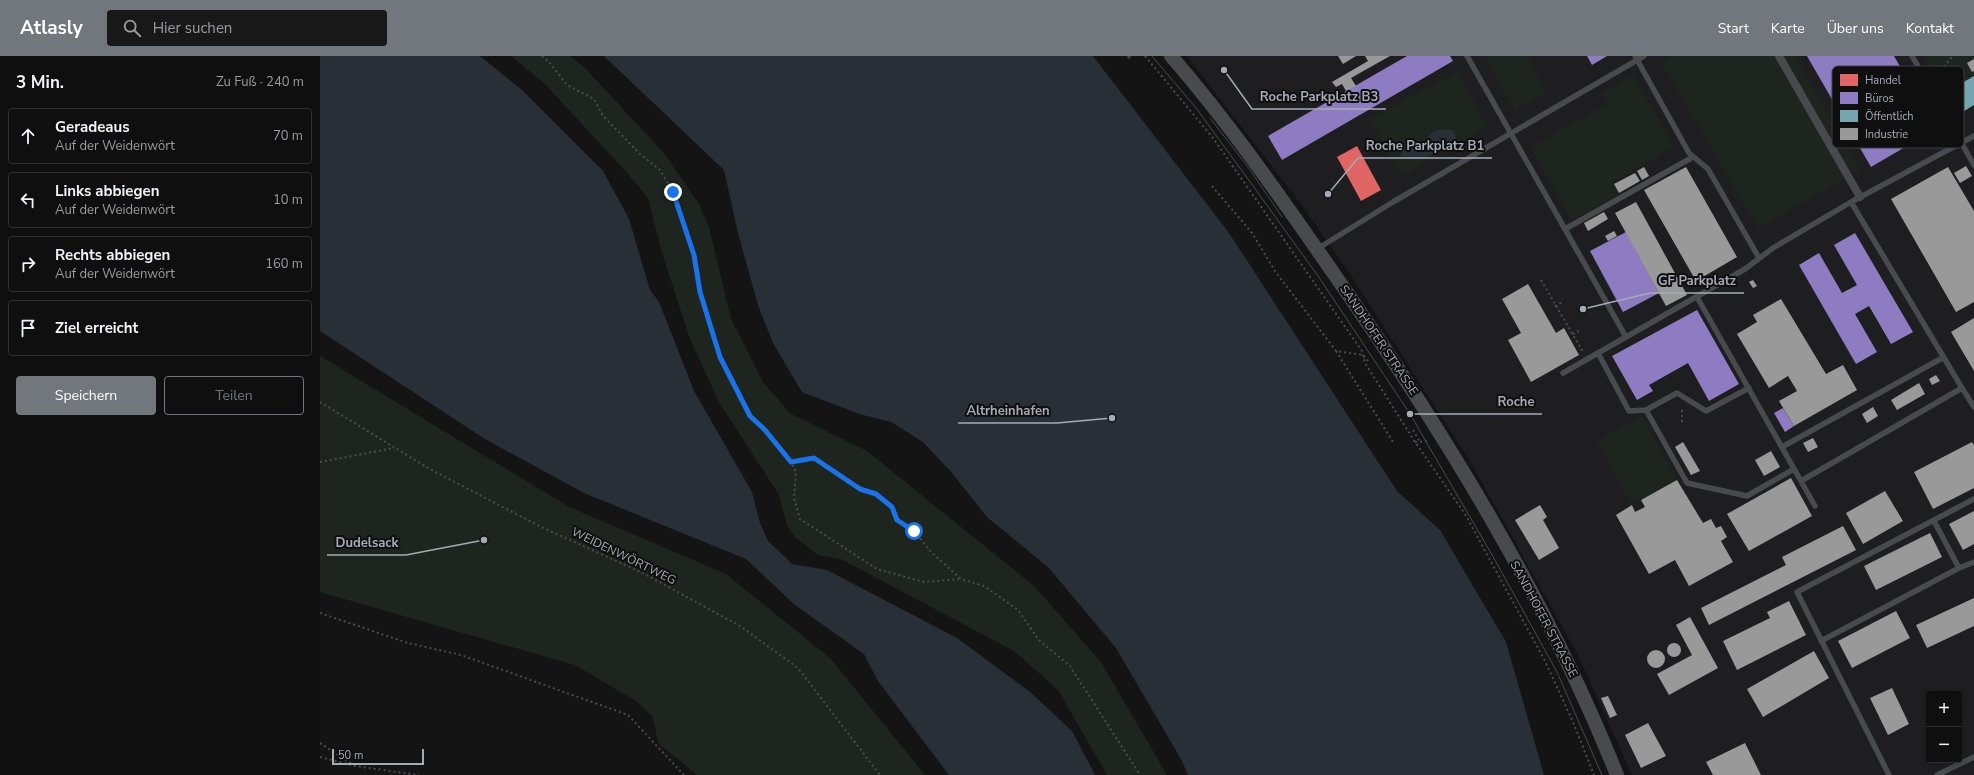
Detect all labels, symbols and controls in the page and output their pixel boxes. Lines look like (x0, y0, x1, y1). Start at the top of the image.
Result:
search box (107, 10, 387, 46)
text: Atlasly (20, 15, 83, 41)
icon: search (121, 17, 143, 39)
text: Hier suchen (153, 18, 232, 38)
text: Start (1718, 19, 1749, 38)
text: Karte (1771, 19, 1805, 38)
text: Über uns (1827, 19, 1884, 38)
text: Kontakt (1906, 19, 1954, 38)
legend (1832, 66, 1964, 148)
text: 3 Min. (16, 71, 64, 94)
text: Zu Fuß · 240 m (216, 73, 304, 91)
text: Handel (1865, 73, 1902, 88)
callout: Roche Parkplatz B3 (1252, 84, 1386, 109)
text: Roche Parkplatz B3 (1260, 88, 1378, 106)
text: Büros (1865, 91, 1894, 106)
text: Öffentlich (1865, 109, 1914, 124)
text: Geradeaus (55, 117, 130, 137)
icon: ahead (17, 125, 39, 147)
text: 70 m (273, 127, 303, 145)
text: Industrie (1865, 127, 1908, 142)
callout: Roche Parkplatz B1 (1358, 133, 1492, 158)
text: Auf der Weidenwört (55, 137, 175, 155)
text: Roche Parkplatz B1 (1366, 137, 1484, 155)
text: Links abbiegen (55, 181, 159, 201)
route end (664, 183, 682, 201)
icon: left (17, 189, 39, 211)
text: 10 m (273, 191, 303, 209)
text: Auf der Weidenwört (55, 201, 175, 219)
text: Rechts abbiegen (55, 245, 170, 265)
icon: right (17, 253, 39, 275)
text: 160 m (265, 255, 303, 273)
text: Auf der Weidenwört (55, 265, 175, 283)
callout: GF Parkplatz (1650, 268, 1744, 293)
text: GF Parkplatz (1658, 272, 1736, 290)
street label: SANDHOFER STRASSE (1336, 282, 1422, 398)
icon: arrive (17, 317, 39, 339)
text: Ziel erreicht (55, 318, 138, 338)
button: Speichern (16, 376, 156, 415)
button: Teilen (164, 376, 304, 415)
callout: Roche (1489, 389, 1542, 414)
text: Roche (1497, 393, 1535, 411)
callout: Altrheinhafen (958, 398, 1057, 423)
text: Altrheinhafen (966, 402, 1050, 420)
route start (905, 522, 923, 540)
street label: WEIDENWÖRTWEG (569, 524, 679, 588)
callout: Dudelsack (327, 530, 406, 555)
text: Dudelsack (336, 534, 399, 552)
street label: SANDHOFER STRASSE (1507, 558, 1581, 680)
map controls (1926, 691, 1962, 763)
button: + (1926, 691, 1962, 727)
button: − (1926, 727, 1962, 763)
scale bar (332, 747, 424, 766)
text: 50 m (338, 748, 363, 763)

